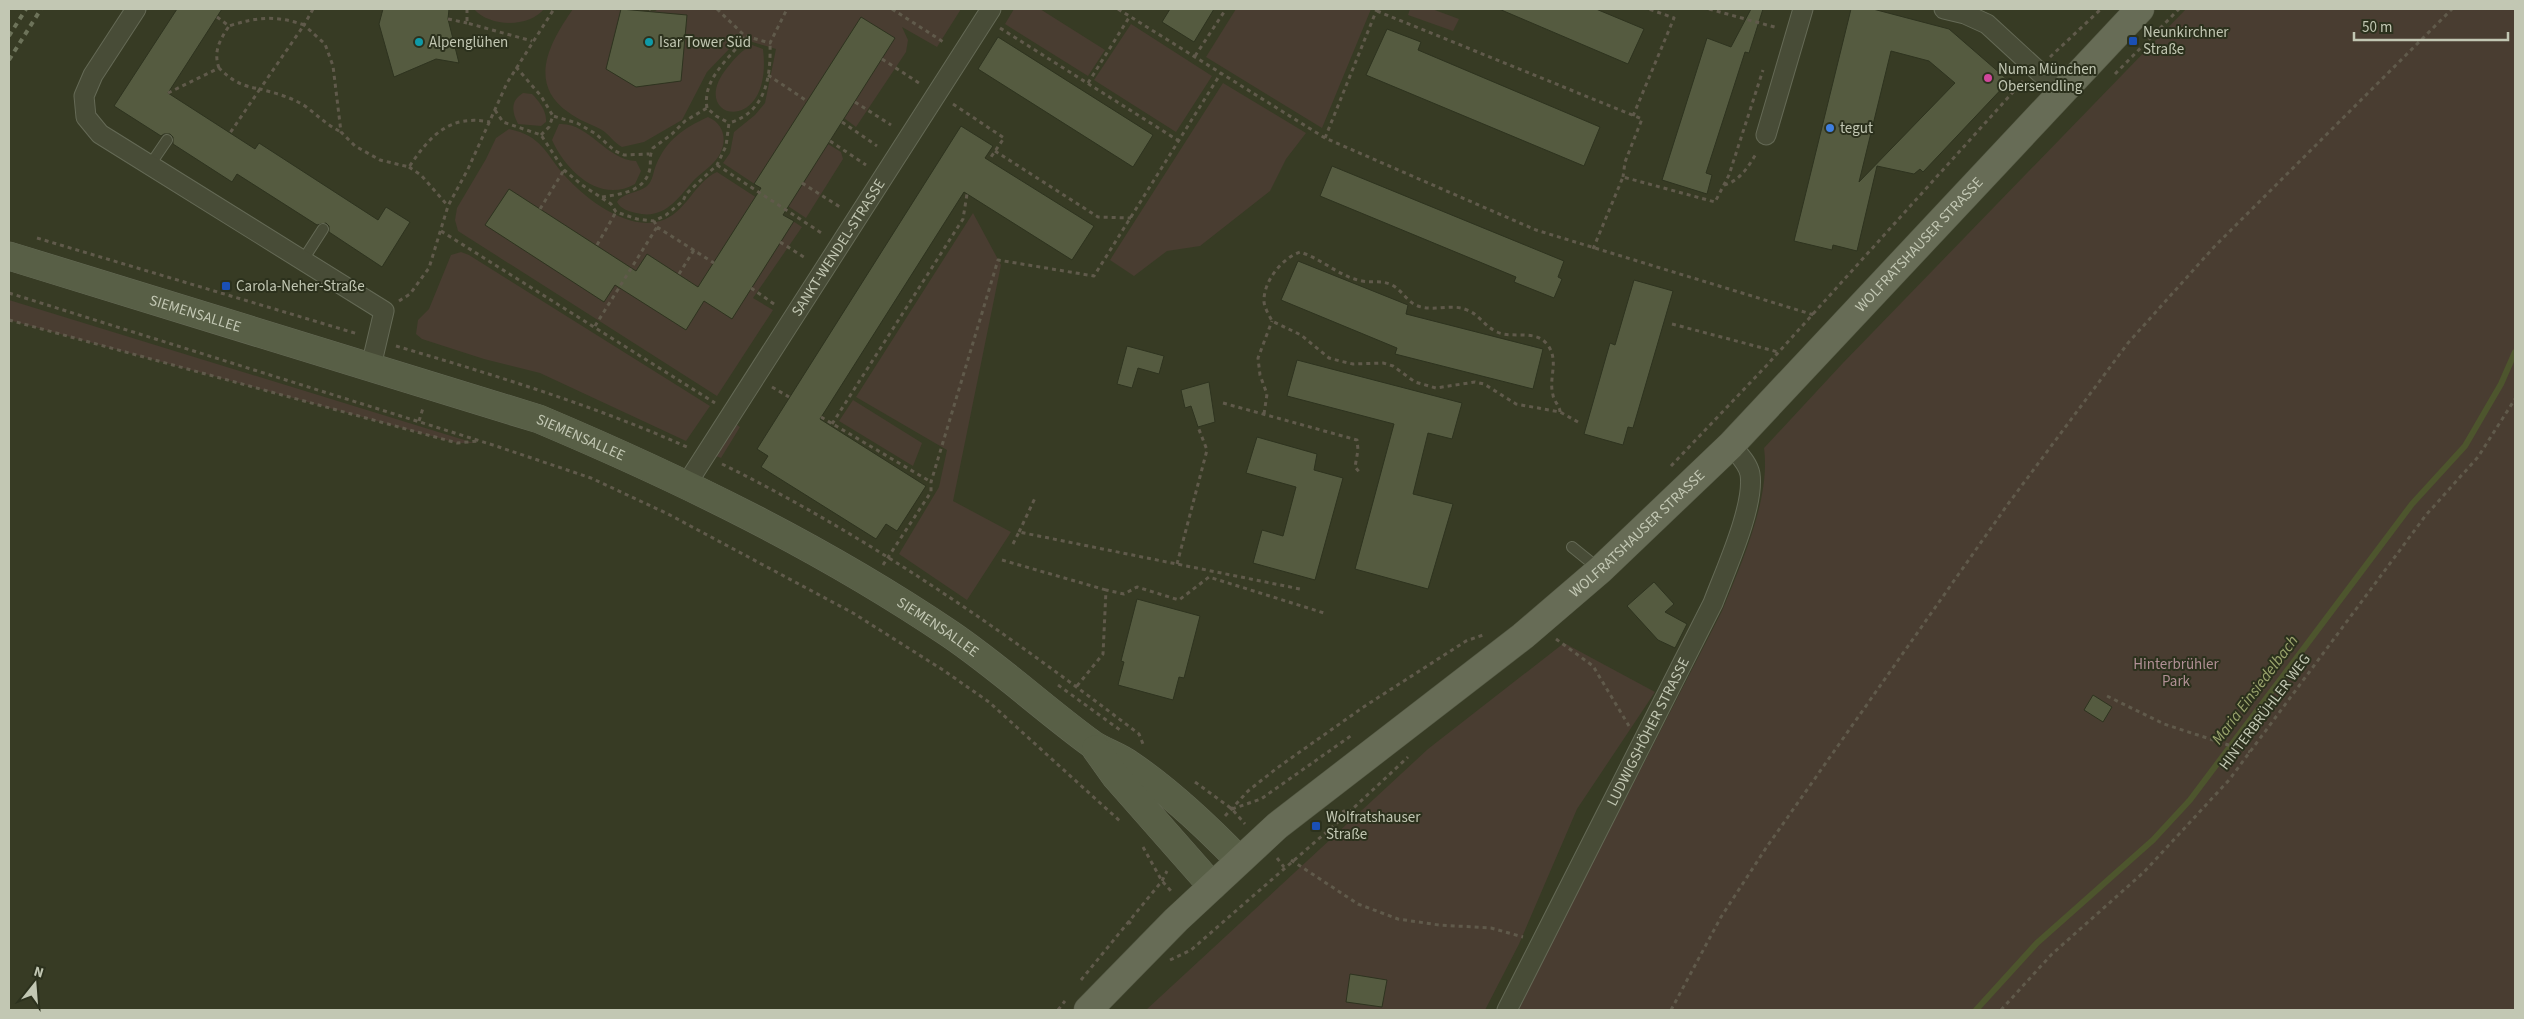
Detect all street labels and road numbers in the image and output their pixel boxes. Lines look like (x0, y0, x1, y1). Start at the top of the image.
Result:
street label: WOLFRATSHAUSER STRASSE (1850, 172, 1988, 317)
street label: SANKT-WENDEL-STRASSE (786, 175, 890, 320)
street label: SIEMENSALLEE (147, 289, 244, 337)
street label: SIEMENSALLEE (533, 409, 629, 466)
street label: WOLFRATSHAUSER STRASSE (1565, 465, 1709, 602)
street label: SIEMENSALLEE (893, 592, 984, 662)
street label: HINTERBRÜHLER WEG (2214, 650, 2316, 774)
street label: LUDWIGSHÖHER STRASSE (1602, 654, 1694, 809)

